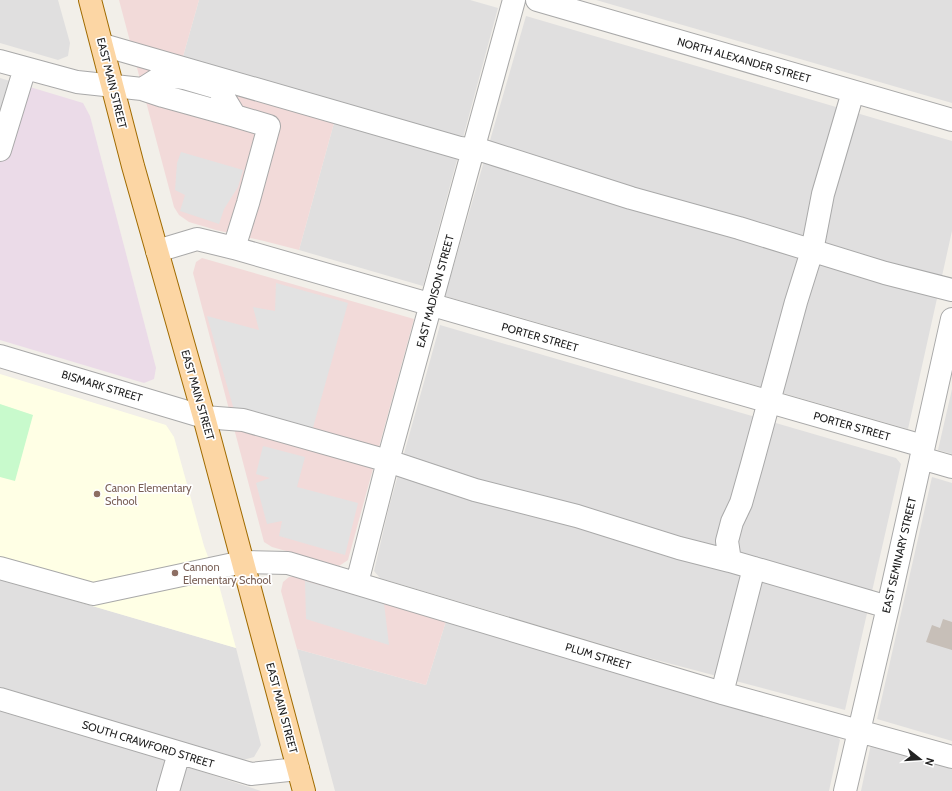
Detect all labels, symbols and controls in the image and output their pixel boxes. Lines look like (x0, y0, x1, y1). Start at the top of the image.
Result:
street label: NORTH ALEXANDER STREET (676, 34, 813, 86)
street label: EAST MAIN STREET (94, 36, 130, 130)
street label: EAST MADISON STREET (413, 233, 457, 349)
street label: PORTER STREET (500, 319, 580, 355)
street label: EAST MAIN STREET (178, 348, 218, 442)
street label: BISMARK STREET (60, 367, 144, 405)
street label: PORTER STREET (812, 408, 892, 444)
place label: Canon Elementary School (105, 481, 192, 508)
marker: Canon Elementary School (92, 489, 102, 499)
street label: EAST SEMINARY STREET (879, 496, 919, 614)
place label: Cannon Elementary School (183, 560, 272, 587)
marker: Cannon Elementary School (170, 568, 180, 578)
street label: PLUM STREET (563, 639, 633, 673)
street label: EAST MAIN STREET (263, 661, 301, 755)
street label: SOUTH CRAWFORD STREET (80, 717, 216, 771)
north arrow (900, 739, 940, 779)
text: N (922, 756, 937, 768)

